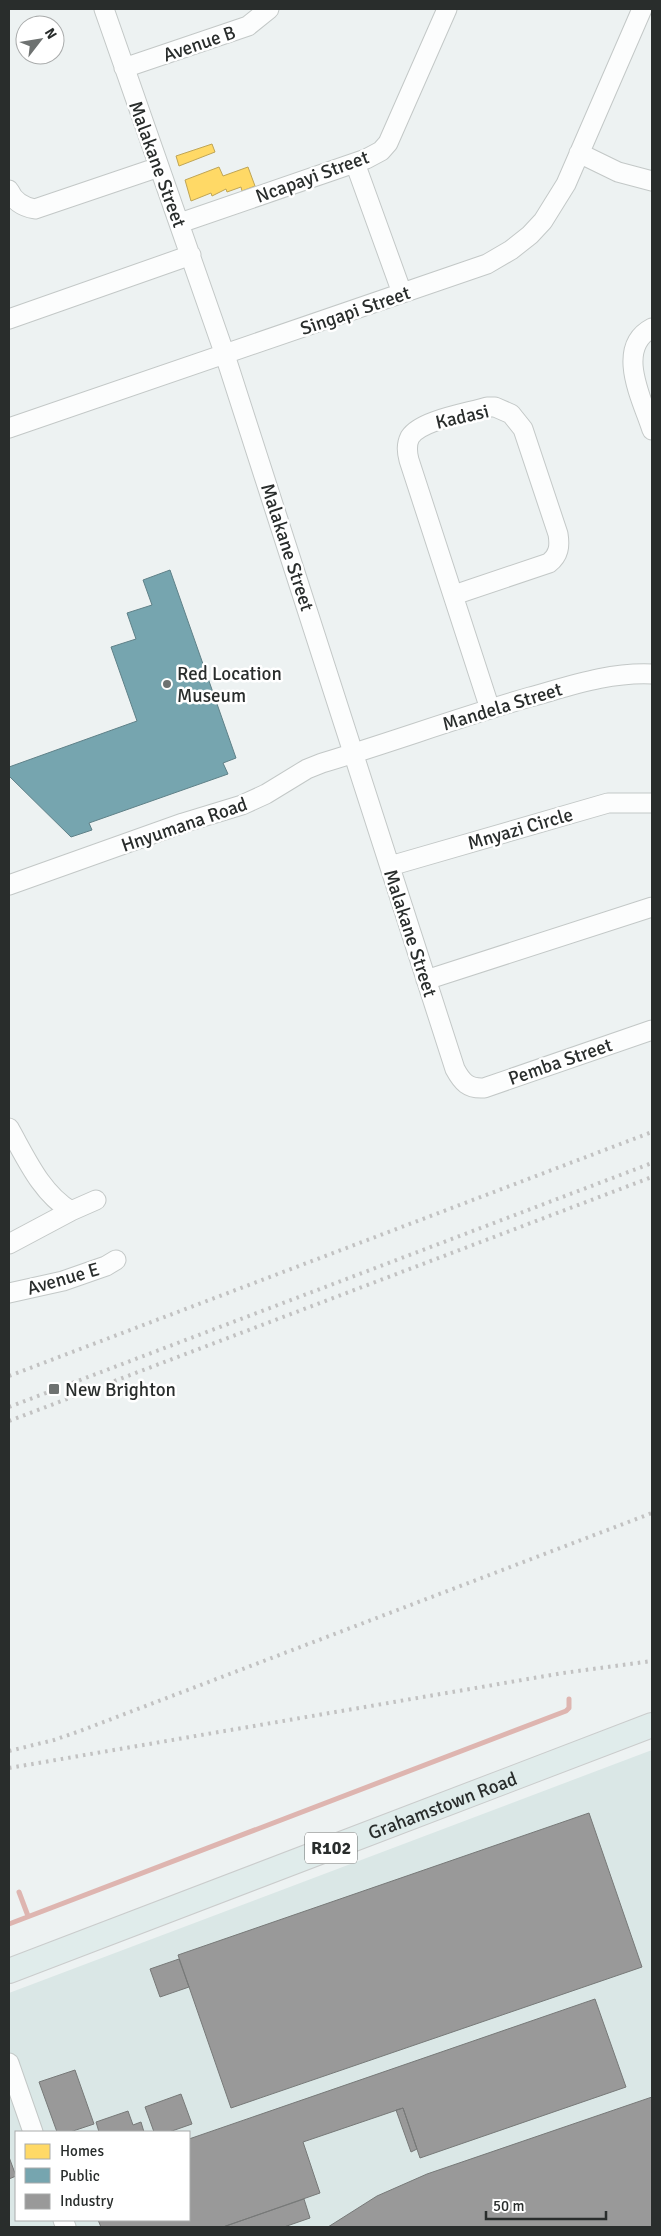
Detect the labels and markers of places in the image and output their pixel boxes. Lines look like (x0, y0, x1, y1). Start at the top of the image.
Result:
place label: Red Location Museum (177, 662, 282, 708)
marker: Red Location Museum (161, 678, 173, 690)
place label: New Brighton (65, 1378, 176, 1402)
marker: New Brighton (47, 1382, 61, 1396)

